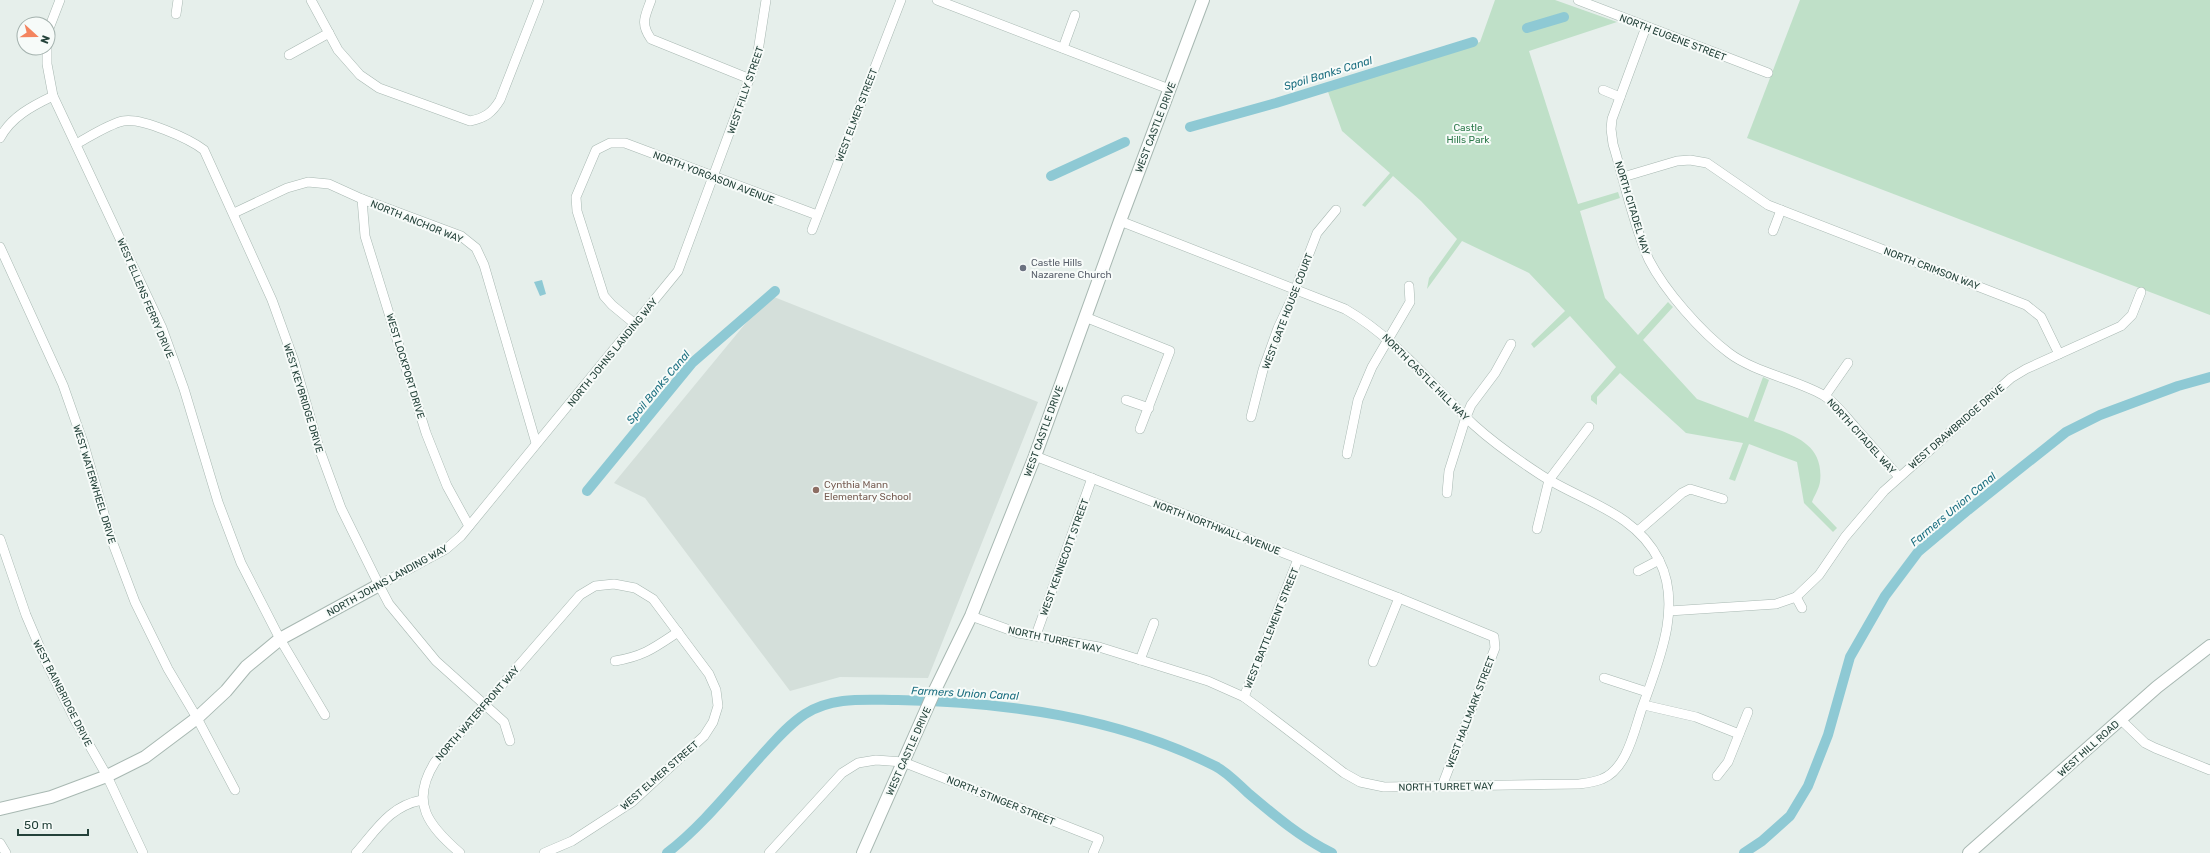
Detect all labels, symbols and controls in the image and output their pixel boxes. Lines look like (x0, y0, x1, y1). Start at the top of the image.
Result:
street label: NORTH EUGENE STREET (1618, 12, 1728, 64)
north arrow (16, 16, 56, 56)
text: N (37, 33, 52, 46)
street label: WEST FILLY STREET (725, 45, 767, 136)
water label: Spoil Banks Canal (1282, 54, 1374, 93)
street label: WEST ELMER STREET (834, 67, 880, 164)
street label: WEST CASTLE DRIVE (1133, 80, 1179, 174)
park label: Castle Hills Park (1447, 122, 1490, 146)
street label: NORTH YORGASON AVENUE (651, 149, 776, 207)
street label: NORTH CITADEL WAY (1612, 160, 1652, 257)
street label: NORTH ANCHOR WAY (369, 198, 465, 246)
street label: WEST ELLENS FERRY DRIVE (114, 237, 176, 360)
street label: NORTH CRIMSON WAY (1882, 245, 1982, 293)
street label: WEST GATE HOUSE COURT (1260, 251, 1316, 371)
place label: Castle Hills Nazarene Church (1031, 257, 1112, 281)
marker: Castle Hills Nazarene Church (1018, 263, 1028, 273)
street label: NORTH JOHNS LANDING WAY (565, 295, 661, 409)
street label: WEST LOCKPORT DRIVE (383, 312, 427, 420)
street label: NORTH CASTLE HILL WAY (1379, 332, 1472, 424)
street label: WEST KEYBRIDGE DRIVE (281, 342, 325, 454)
water label: Spoil Banks Canal (624, 348, 693, 427)
street label: WEST DRAWBRIDGE DRIVE (1906, 382, 2007, 472)
street label: WEST CASTLE DRIVE (1022, 384, 1066, 479)
street label: NORTH CITADEL WAY (1824, 396, 1899, 477)
street label: WEST WATERWHEEL DRIVE (70, 423, 118, 545)
water label: Farmers Union Canal (1908, 470, 1999, 549)
place label: Cynthia Mann Elementary School (824, 479, 911, 503)
marker: Cynthia Mann Elementary School (811, 485, 821, 495)
street label: WEST KENNECOTT STREET (1038, 497, 1092, 617)
street label: NORTH NORTHWALL AVENUE (1151, 498, 1282, 558)
street label: NORTH JOHNS LANDING WAY (325, 542, 451, 619)
street label: WEST BATTLEMENT STREET (1242, 566, 1302, 691)
street label: NORTH TURRET WAY (1007, 624, 1103, 656)
street label: WEST BAINBRIDGE DRIVE (30, 638, 94, 749)
street label: WEST HALLMARK STREET (1444, 654, 1498, 770)
street label: NORTH WATERFRONT WAY (433, 663, 523, 763)
water label: Farmers Union Canal (911, 684, 1019, 703)
street label: WEST CASTLE DRIVE (884, 705, 934, 798)
street label: WEST HILL ROAD (2056, 718, 2122, 779)
street label: WEST ELMER STREET (618, 739, 701, 813)
street label: NORTH STINGER STREET (945, 774, 1057, 828)
street label: NORTH TURRET WAY (1398, 780, 1494, 794)
scale bar (18, 811, 88, 837)
text: 50 m (24, 818, 52, 832)

